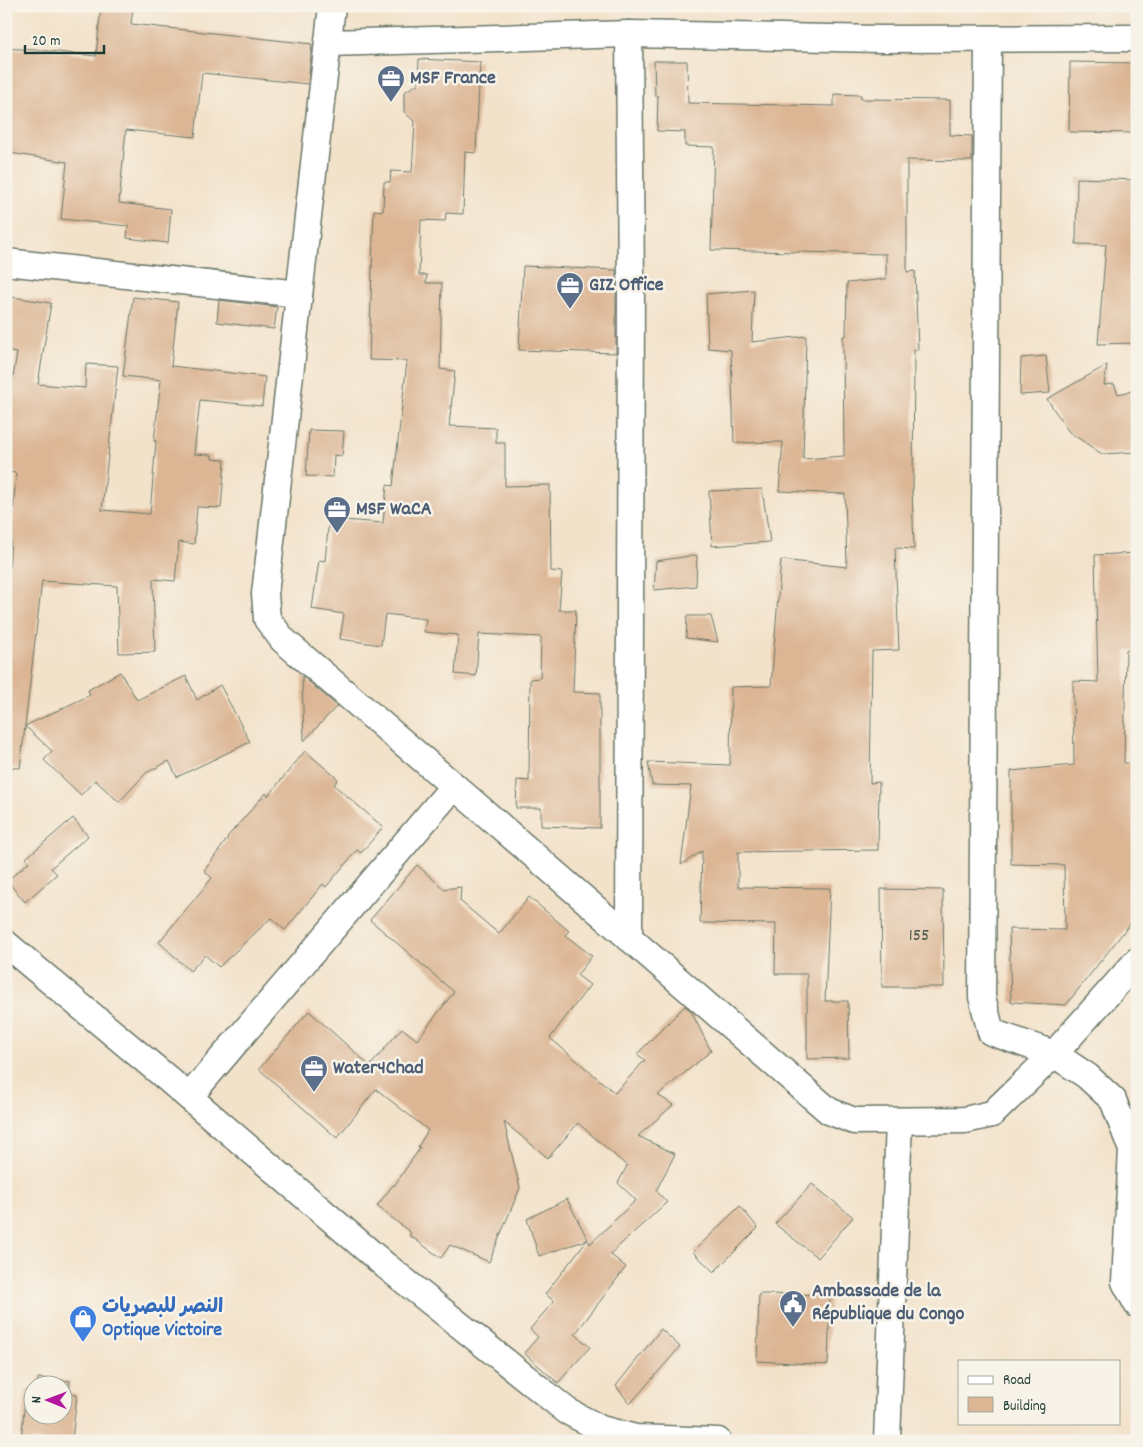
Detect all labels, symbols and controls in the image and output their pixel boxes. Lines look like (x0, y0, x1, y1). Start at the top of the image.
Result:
scale bar (25, 22, 104, 54)
text: 20 m (32, 31, 60, 53)
office icon: MSF France (376, 64, 406, 103)
place label: MSF France (410, 65, 496, 93)
office icon: GIZ Office (555, 271, 585, 310)
place label: GIZ Office (589, 272, 664, 300)
office icon: MSF WaCA (322, 495, 352, 534)
place label: MSF WaCA (356, 496, 432, 524)
house number: 155 (909, 924, 929, 949)
office icon: Water4Chad (299, 1054, 329, 1093)
place label: Water4Chad (333, 1055, 424, 1083)
place label: Ambassade de la République du Congo (812, 1278, 965, 1329)
public building icon: Ambassade de la République du Congo (778, 1289, 808, 1328)
place label: النصر للبصريات Optique Victoire (102, 1294, 223, 1345)
shop icon: النصر للبصريات Optique Victoire (68, 1304, 98, 1343)
legend (958, 1360, 1120, 1424)
text: Road (1003, 1370, 1031, 1392)
north arrow (22, 1374, 72, 1424)
text: N (27, 1396, 47, 1403)
text: Building (1003, 1396, 1046, 1418)

